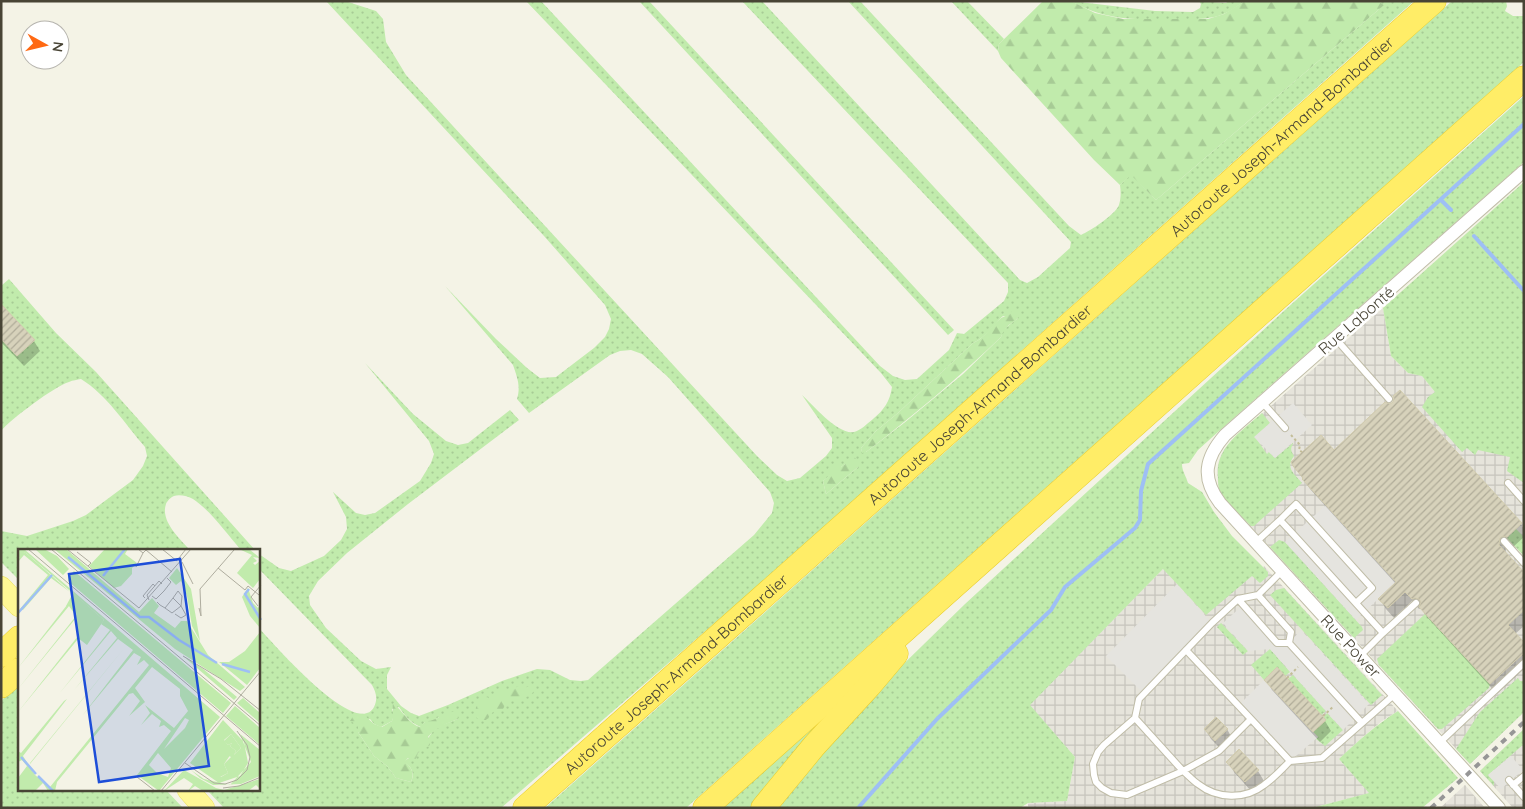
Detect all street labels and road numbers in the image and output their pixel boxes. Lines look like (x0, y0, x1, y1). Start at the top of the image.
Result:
street label: Autoroute Joseph-Armand-Bombardier (1166, 32, 1398, 241)
street label: Rue Labonté (1314, 282, 1398, 358)
street label: Autoroute Joseph-Armand-Bombardier (864, 300, 1096, 509)
street label: Autoroute Joseph-Armand-Bombardier (560, 569, 792, 778)
street label: Rue Power (1317, 610, 1385, 682)

